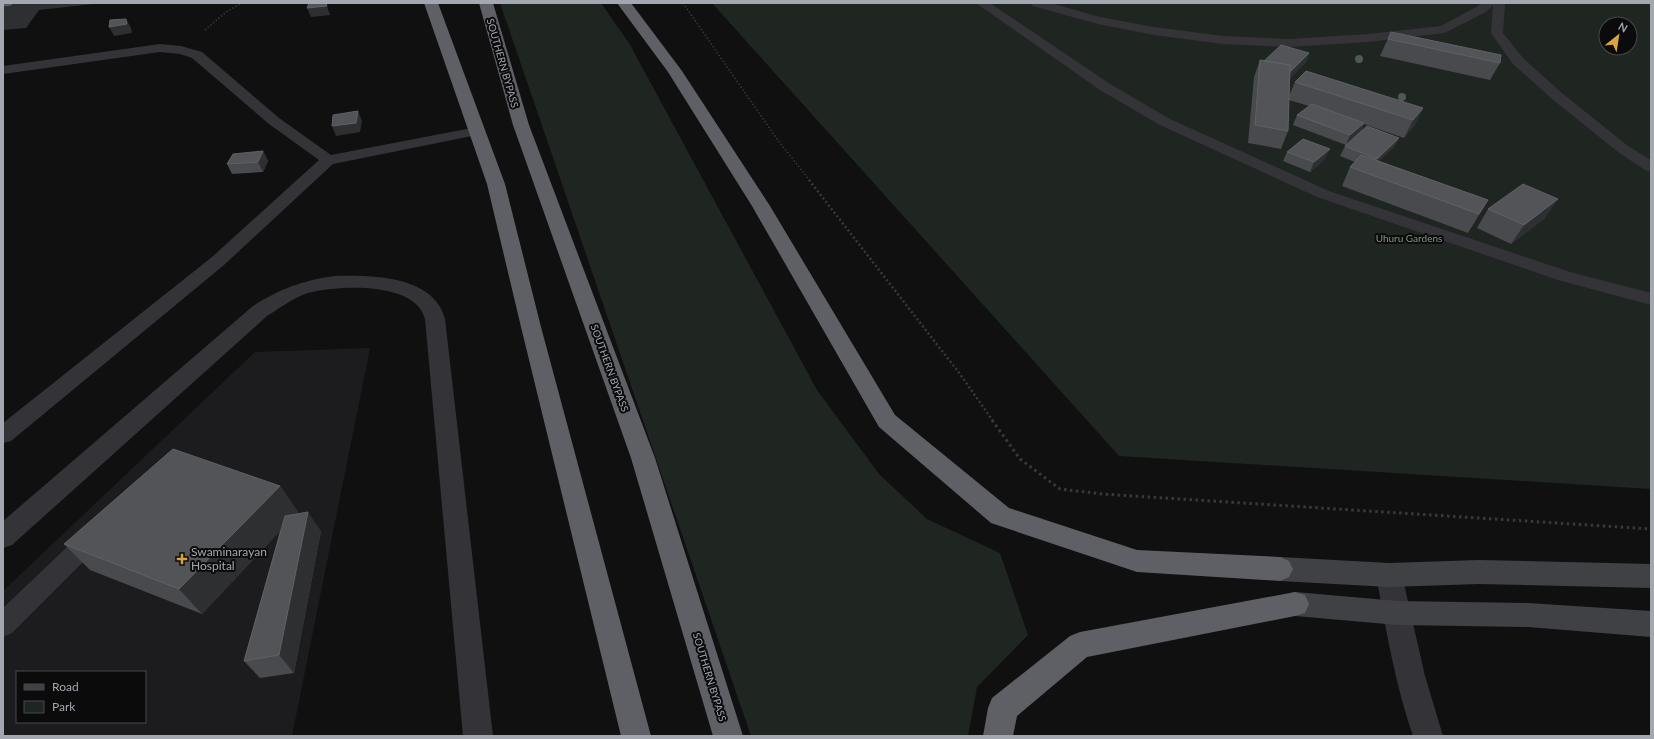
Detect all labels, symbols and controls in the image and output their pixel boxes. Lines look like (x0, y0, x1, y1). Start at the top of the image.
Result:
north arrow (1598, 16, 1638, 56)
street label: SOUTHERN BYPASS (485, 17, 521, 109)
text: N (1616, 19, 1630, 35)
park label: Uhuru Gardens (1376, 232, 1442, 244)
street label: SOUTHERN BYPASS (589, 323, 631, 413)
place label: Swaminarayan Hospital (191, 544, 267, 573)
marker: Swaminarayan Hospital (176, 553, 188, 565)
street label: SOUTHERN BYPASS (691, 631, 729, 723)
legend (16, 671, 146, 723)
text: Road (52, 679, 79, 694)
text: Park (52, 699, 76, 714)

